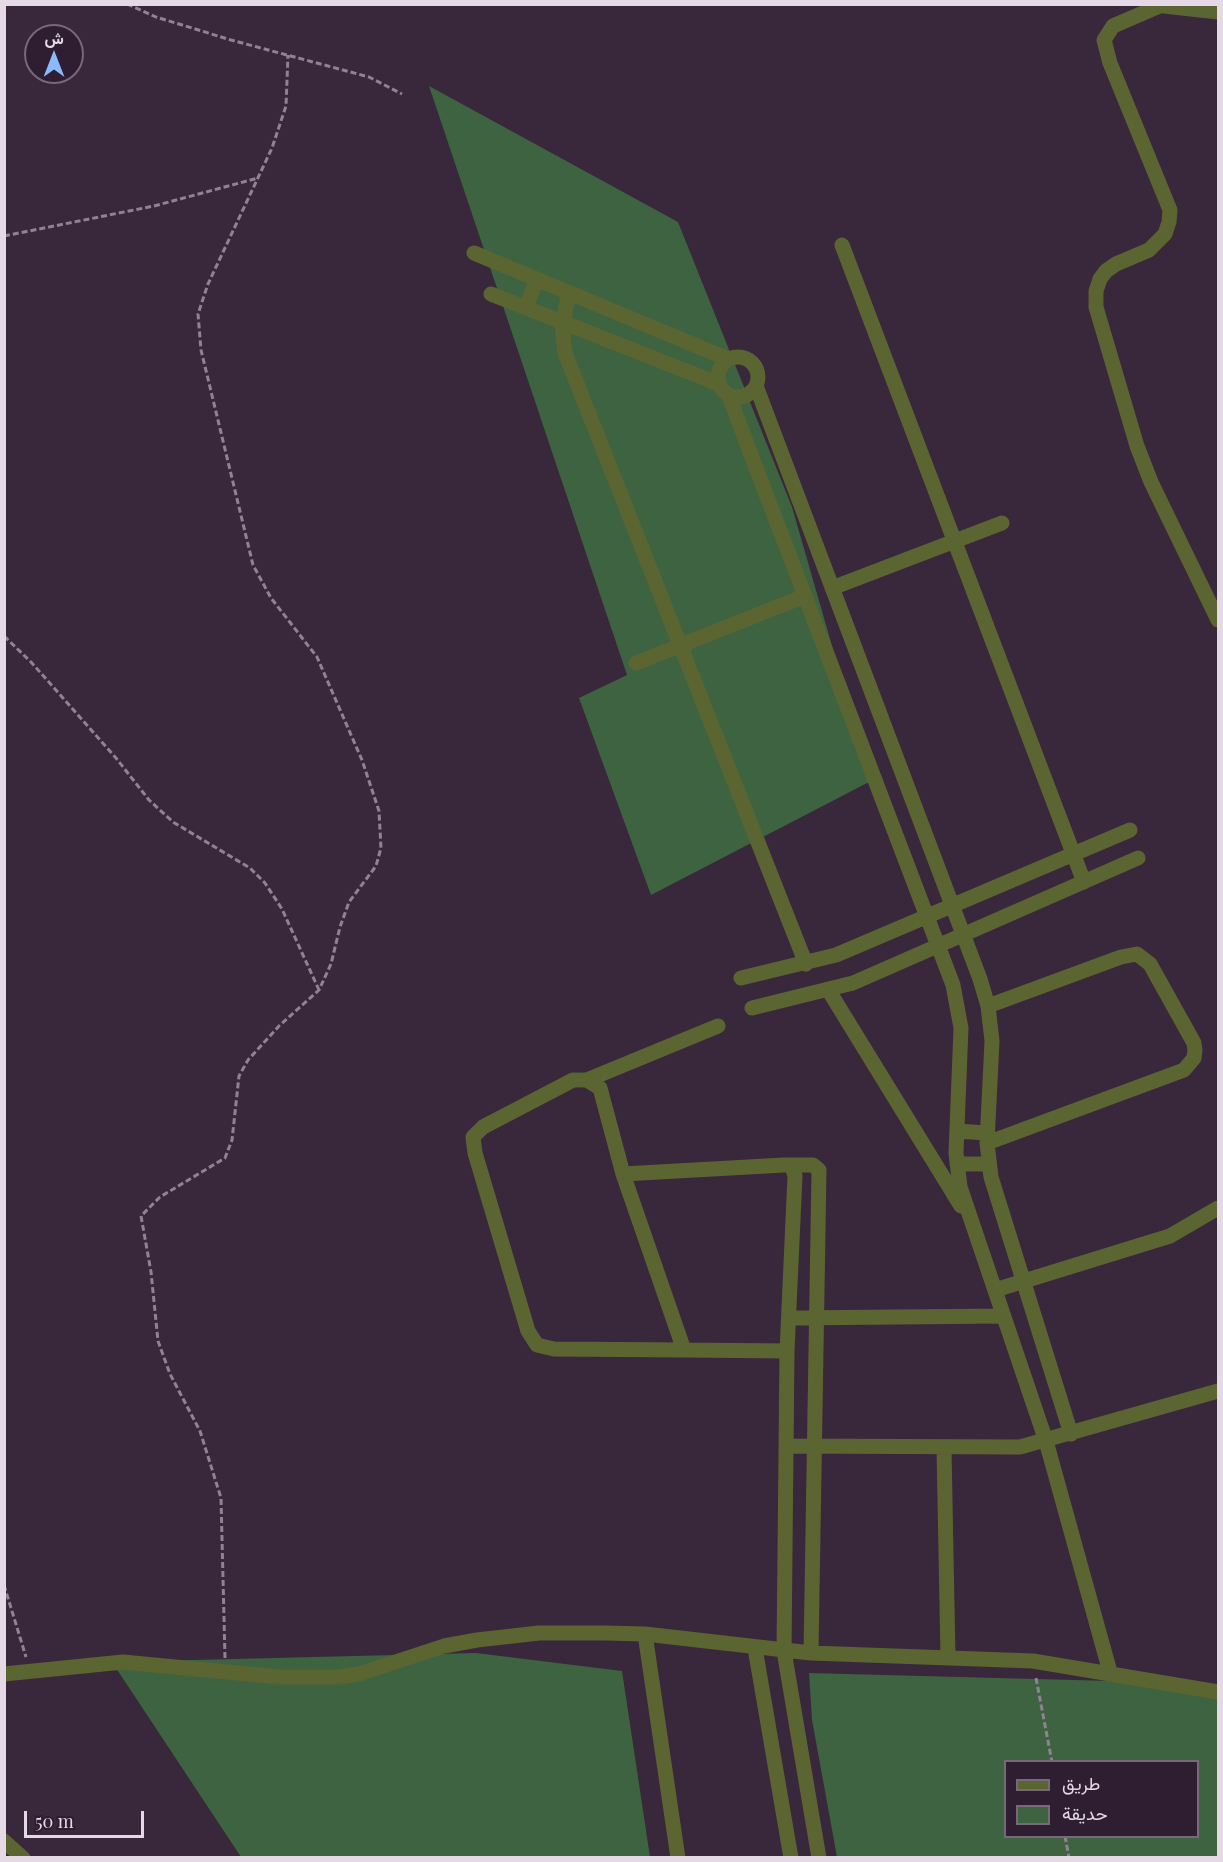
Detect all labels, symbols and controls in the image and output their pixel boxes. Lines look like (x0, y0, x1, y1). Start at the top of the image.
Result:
north arrow (24, 24, 84, 84)
text: ش (44, 27, 64, 48)
legend (1004, 1760, 1199, 1838)
text: طريق (1062, 1771, 1100, 1795)
scale bar (27, 1799, 147, 1837)
text: حديقة (1062, 1801, 1108, 1825)
text: 50 m (35, 1809, 74, 1833)

